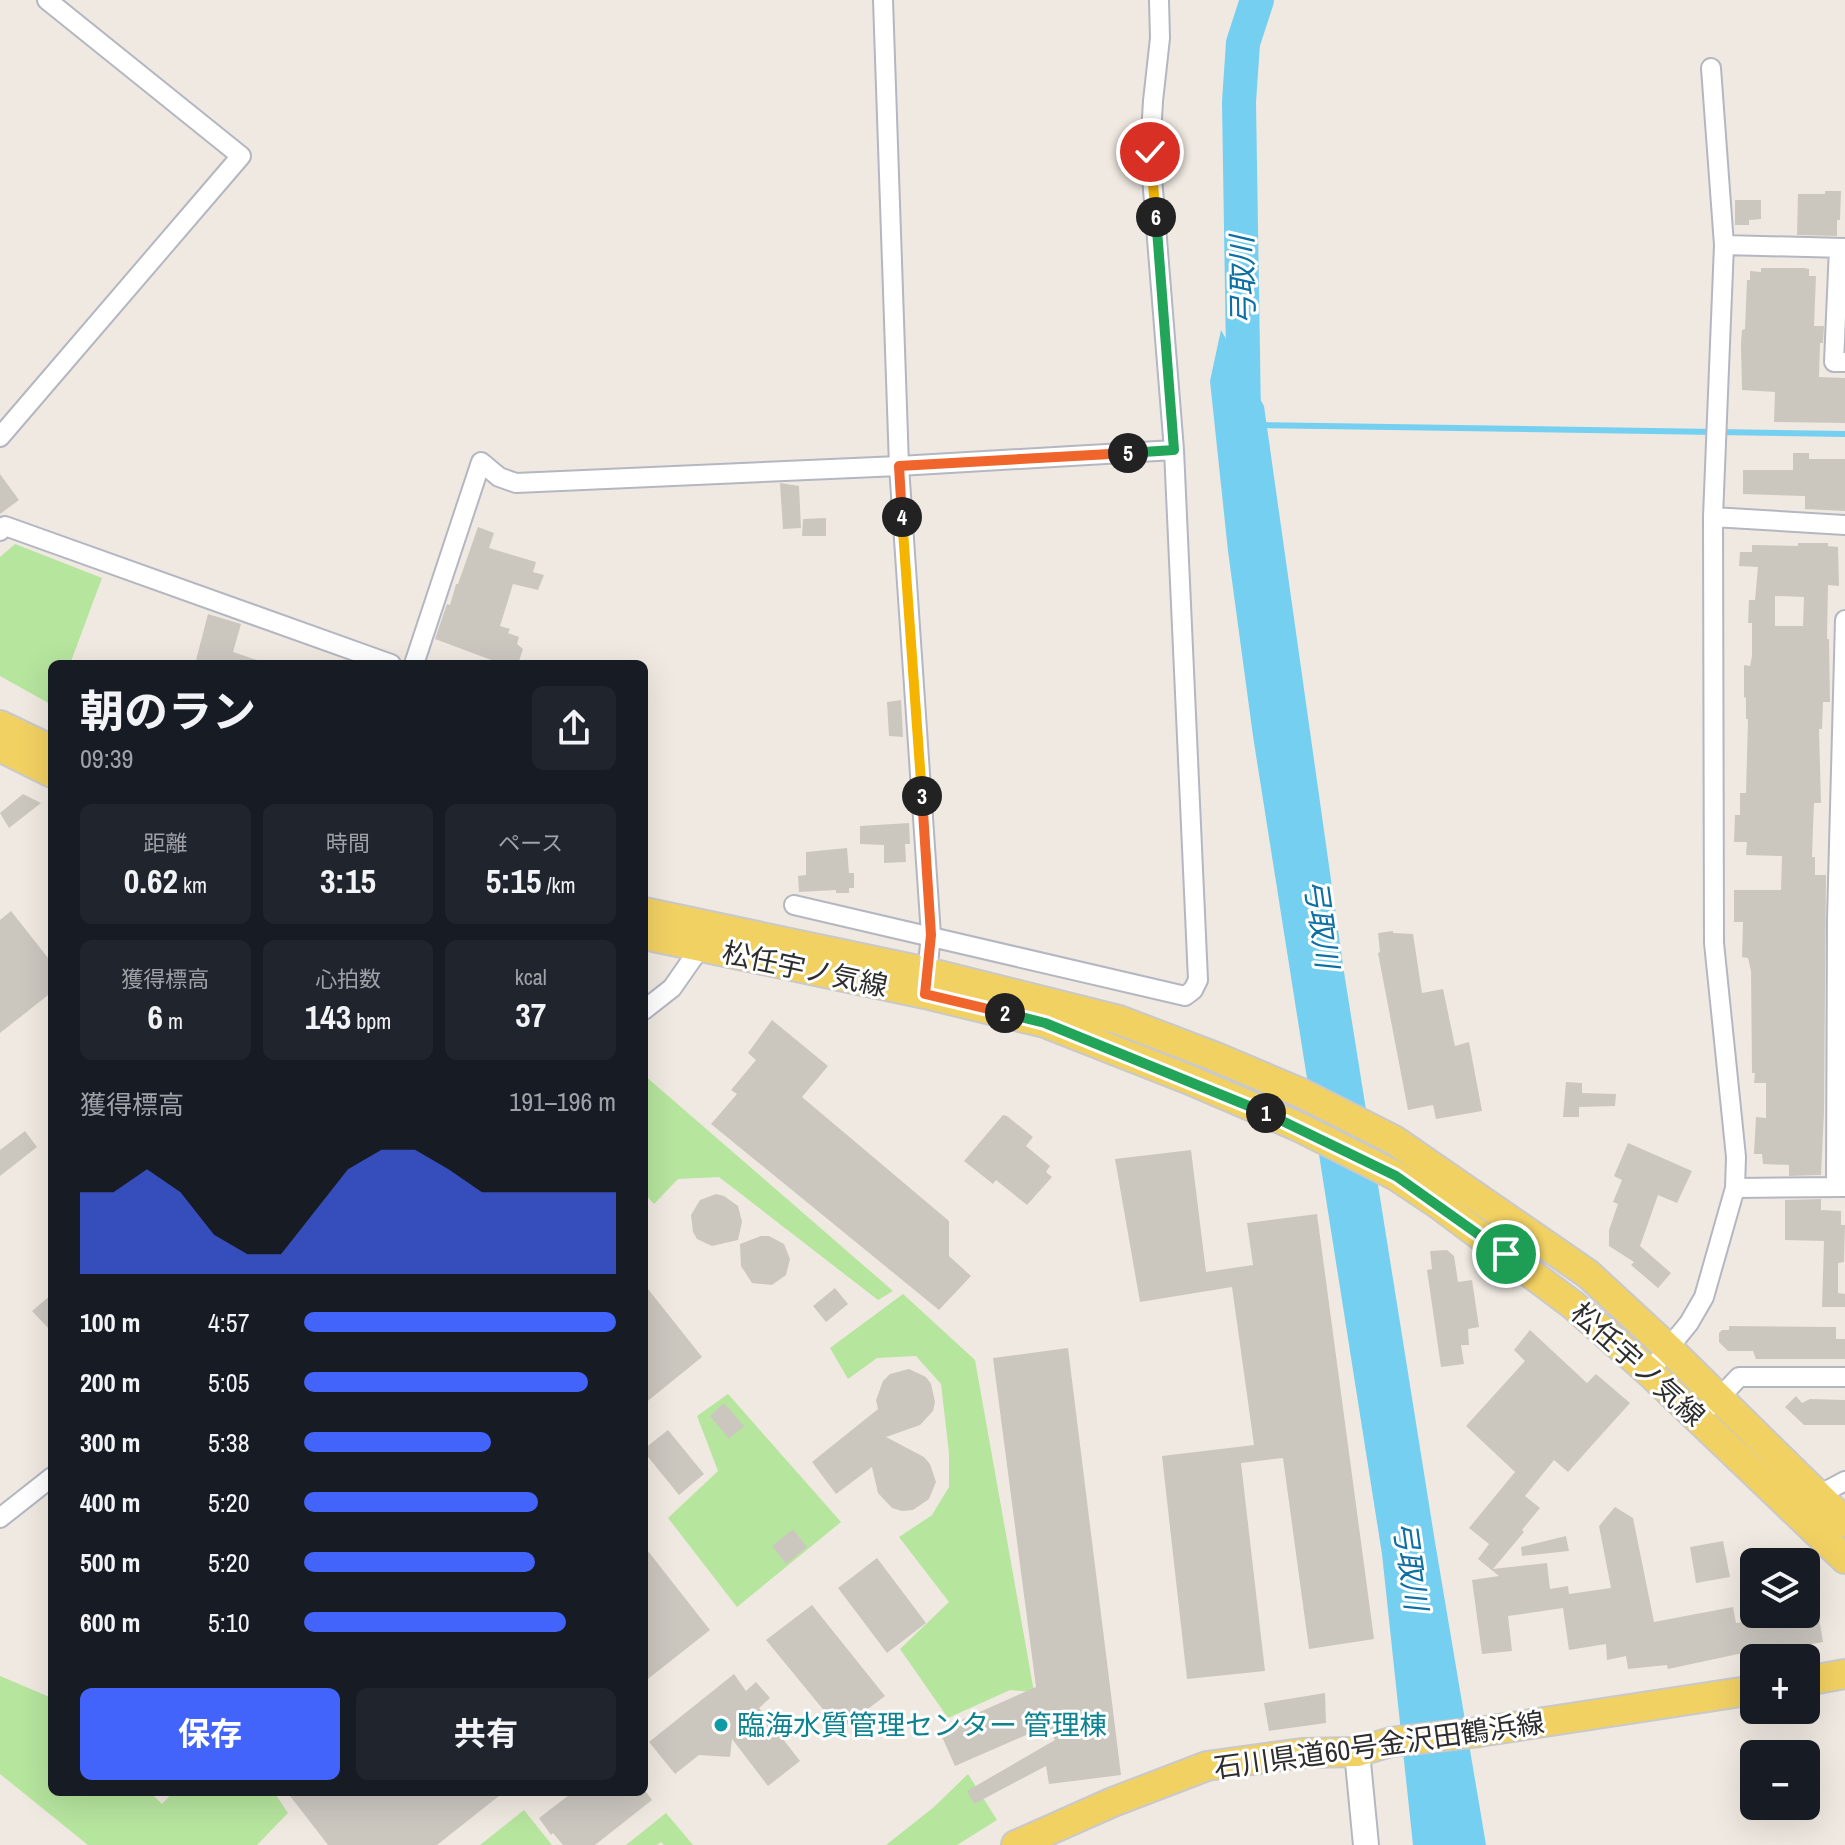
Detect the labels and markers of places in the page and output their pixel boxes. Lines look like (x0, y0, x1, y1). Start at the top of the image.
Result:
pin (1116, 118, 1184, 186)
pin: 6 (1136, 197, 1176, 237)
pin: 5 (1108, 433, 1148, 473)
pin: 4 (882, 497, 922, 537)
pin: 3 (902, 776, 942, 816)
pin: 2 (985, 993, 1025, 1033)
pin: 1 (1246, 1093, 1286, 1133)
pin (1472, 1220, 1540, 1288)
place label: 臨海水質管理センター 管理棟 (737, 1706, 1107, 1744)
marker: 臨海水質管理センター 管理棟 (712, 1716, 730, 1734)

